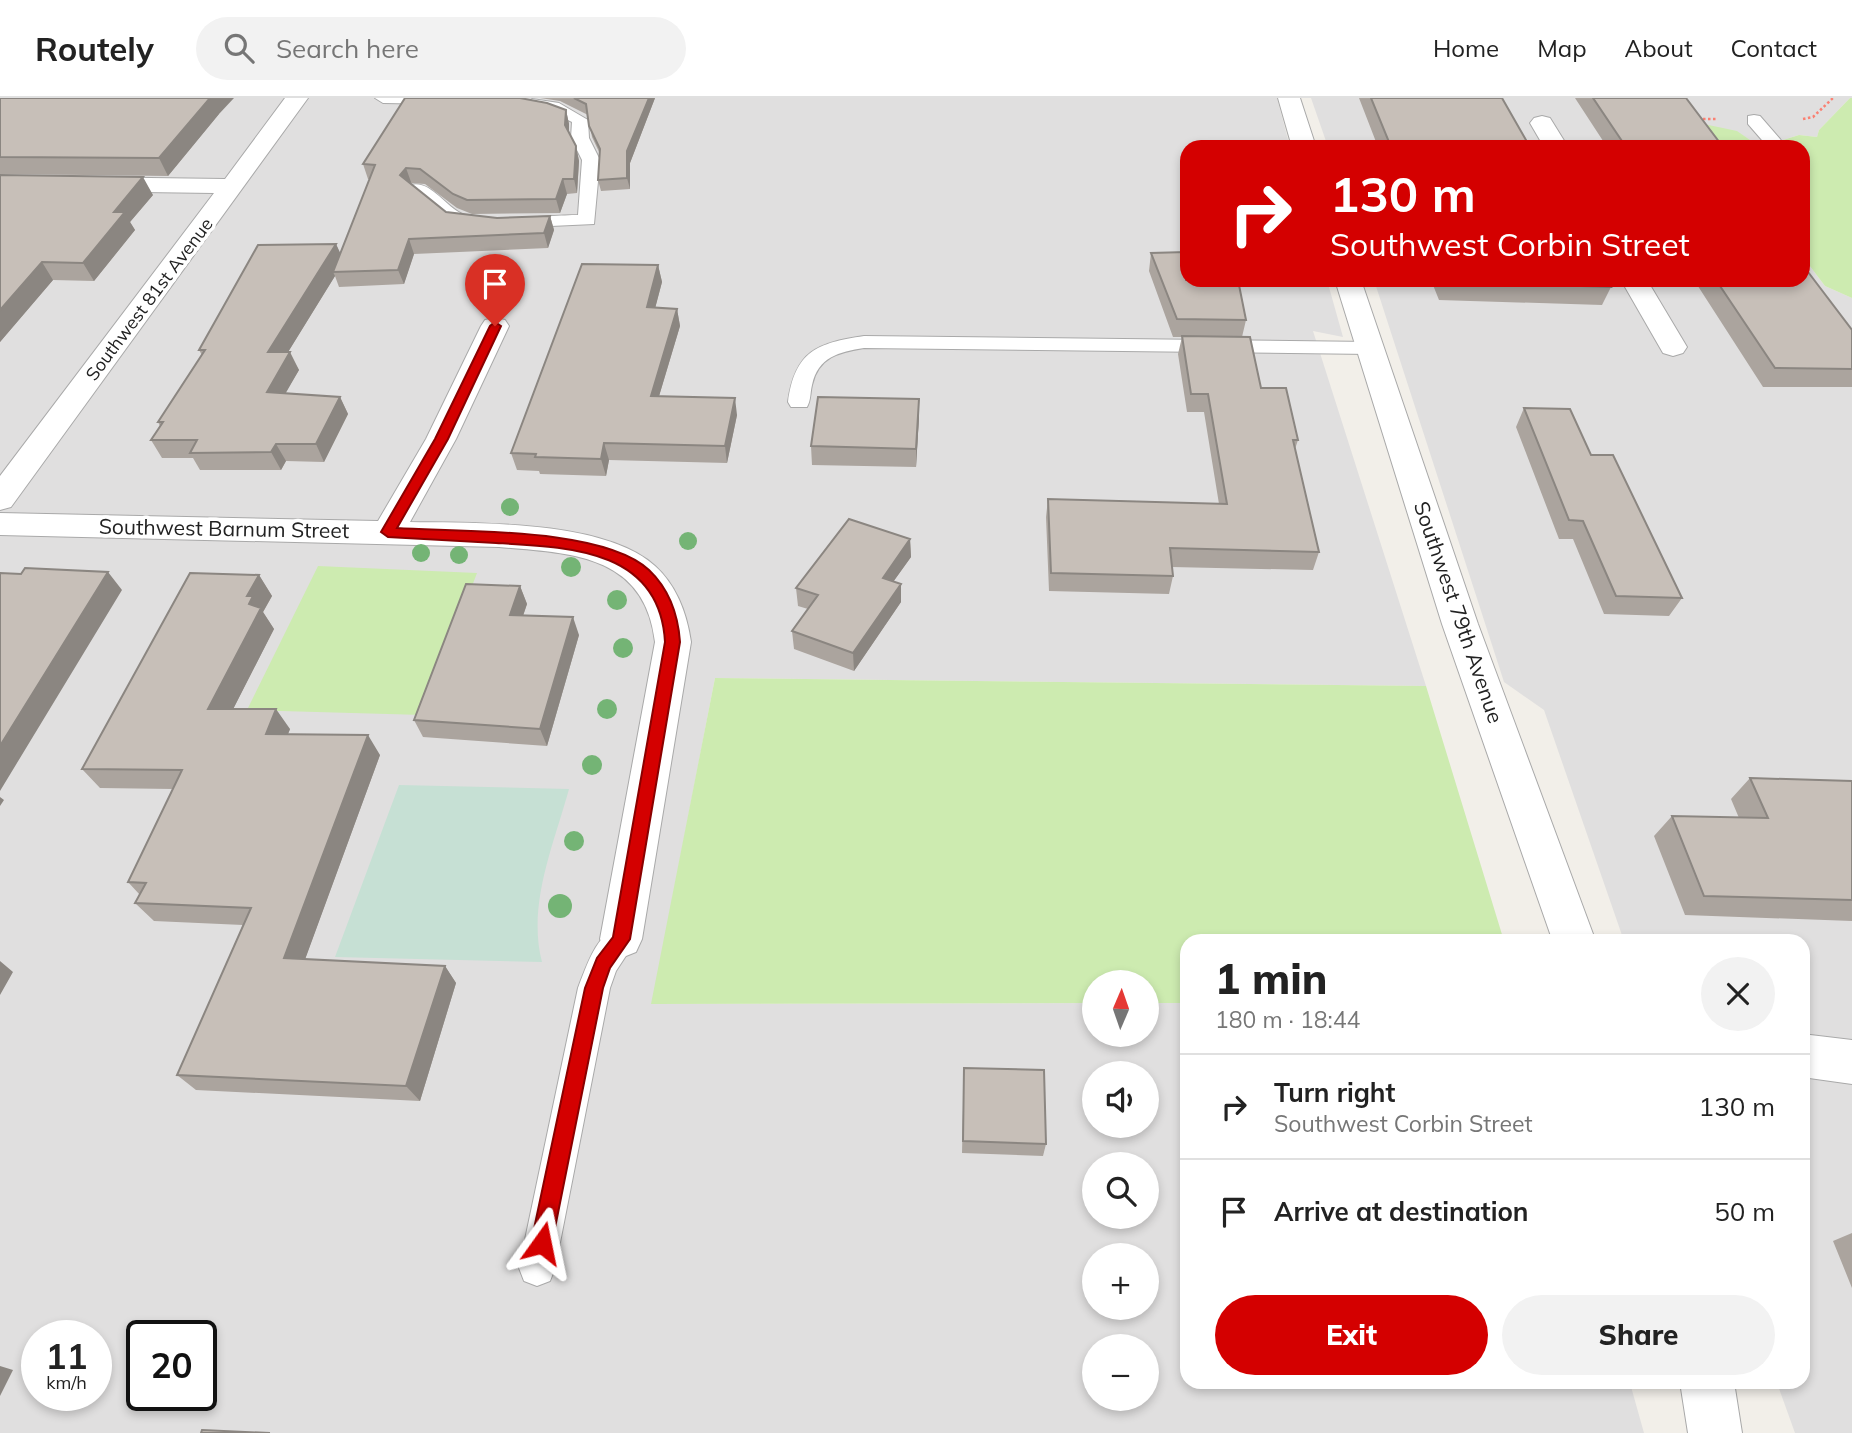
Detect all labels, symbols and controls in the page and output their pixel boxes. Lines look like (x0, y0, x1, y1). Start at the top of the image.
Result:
search box (196, 17, 686, 80)
text: Routely (35, 28, 154, 69)
icon: search (220, 29, 258, 67)
text: Search here (276, 32, 419, 65)
text: Home (1433, 33, 1499, 63)
text: Map (1537, 33, 1587, 63)
text: About (1625, 33, 1693, 63)
text: Contact (1731, 33, 1817, 63)
text: 130 m (1330, 163, 1476, 224)
icon: right (1215, 168, 1306, 259)
street label: Southwest 81st Avenue (80, 213, 218, 385)
text: Southwest Corbin Street (1330, 224, 1690, 264)
pin (465, 254, 525, 326)
icon: arrive (476, 265, 514, 303)
street label: Southwest 79th Avenue (1409, 498, 1509, 726)
street label: Southwest Barnum Street (99, 513, 349, 543)
text: 1 min (1215, 952, 1328, 1005)
button: close (1701, 957, 1775, 1031)
north arrow (1082, 970, 1158, 1046)
map controls (1082, 970, 1159, 1411)
text: 180 m · 18:44 (1215, 1005, 1360, 1034)
button: sound (1082, 1061, 1159, 1138)
text: Turn right (1274, 1076, 1395, 1109)
icon: right (1215, 1088, 1253, 1126)
text: 130 m (1699, 1090, 1775, 1123)
text: Southwest Corbin Street (1274, 1109, 1533, 1138)
button: search (1082, 1152, 1159, 1229)
icon: arrive (1215, 1193, 1253, 1231)
text: Arrive at destination (1274, 1195, 1529, 1228)
text: 50 m (1714, 1195, 1775, 1228)
position arrow (505, 1206, 579, 1280)
button: + (1082, 1243, 1159, 1320)
button: Exit (1215, 1295, 1488, 1375)
button: Share (1502, 1295, 1775, 1375)
speed limit sign: 20 (126, 1320, 217, 1411)
text: 11 (45, 1334, 88, 1378)
button: − (1082, 1334, 1159, 1411)
text: km/h (46, 1371, 87, 1394)

